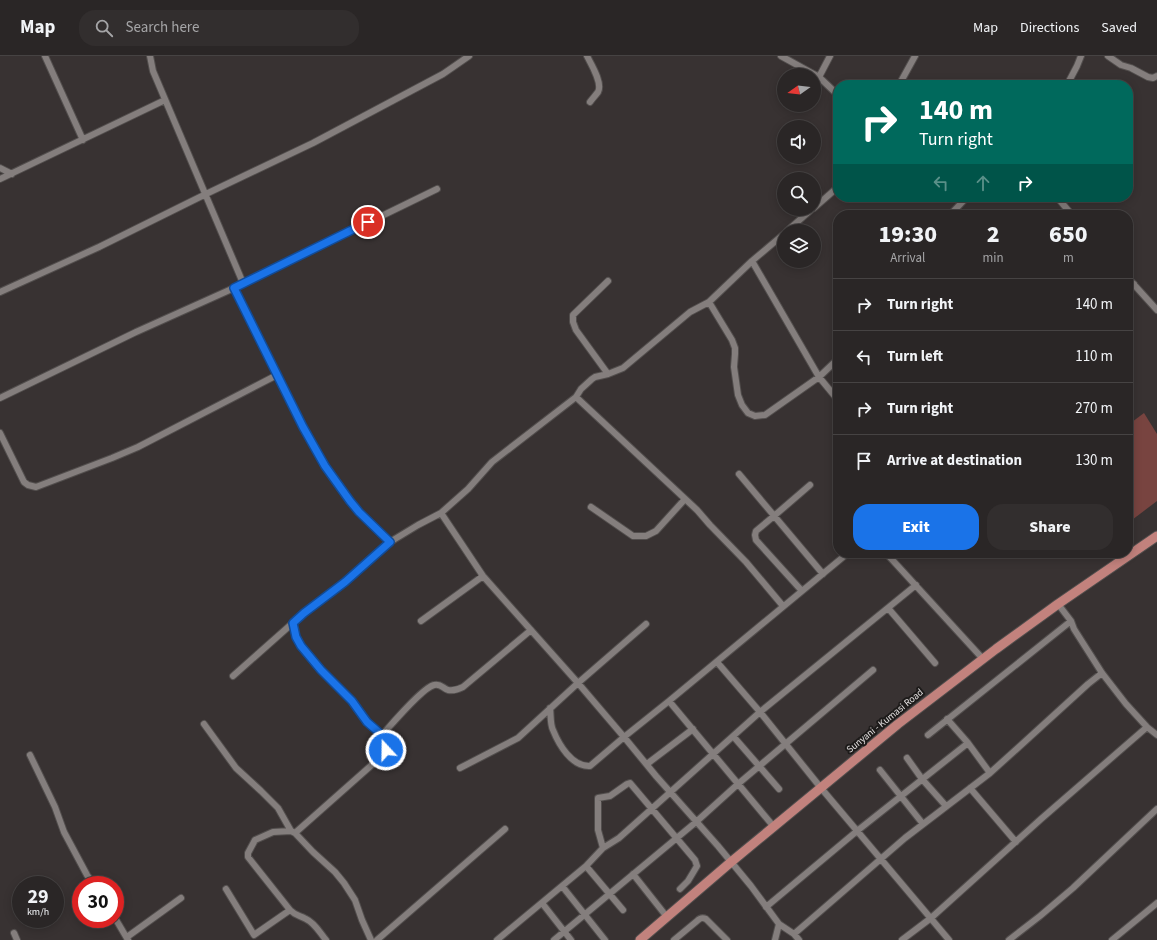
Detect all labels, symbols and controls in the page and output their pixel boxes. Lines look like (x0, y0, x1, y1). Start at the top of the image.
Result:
search box (79, 10, 359, 46)
text: Map (20, 14, 55, 41)
icon: search (93, 17, 115, 39)
text: Search here (125, 17, 199, 38)
text: Map (973, 18, 998, 38)
text: Directions (1020, 18, 1079, 38)
text: Saved (1101, 18, 1137, 38)
north arrow (777, 68, 821, 112)
map controls (777, 68, 821, 268)
text: 140 m (919, 90, 993, 130)
icon: right (853, 96, 905, 148)
button: sound (777, 120, 821, 164)
text: Turn right (919, 127, 993, 152)
button: search (777, 172, 821, 216)
icon: left (930, 172, 952, 194)
icon: ahead (972, 172, 994, 194)
icon: right (1014, 172, 1036, 194)
pin (351, 205, 385, 239)
icon: arrive (357, 211, 379, 233)
text: 19:30 (878, 217, 937, 252)
text: 2 (987, 217, 1000, 252)
text: 650 (1049, 217, 1088, 252)
button: layers (777, 224, 821, 268)
text: Arrival (890, 249, 925, 267)
text: min (983, 249, 1004, 267)
text: m (1063, 249, 1074, 267)
icon: right (853, 294, 875, 316)
text: Turn right (887, 294, 953, 315)
text: 140 m (1075, 294, 1113, 315)
icon: left (853, 346, 875, 368)
text: Turn left (887, 346, 943, 367)
text: 110 m (1075, 346, 1113, 367)
icon: right (853, 398, 875, 420)
text: Turn right (887, 398, 953, 419)
text: 270 m (1075, 398, 1113, 419)
icon: arrive (853, 450, 875, 472)
text: Arrive at destination (887, 450, 1022, 471)
text: 130 m (1075, 450, 1113, 471)
button: Exit (853, 504, 979, 550)
button: Share (987, 504, 1113, 550)
street label: Sunyani - Kumasi Road (844, 686, 926, 756)
position arrow (365, 729, 407, 771)
speed limit sign: 30 (72, 876, 124, 928)
text: 29 (27, 883, 49, 911)
text: km/h (27, 905, 49, 919)

